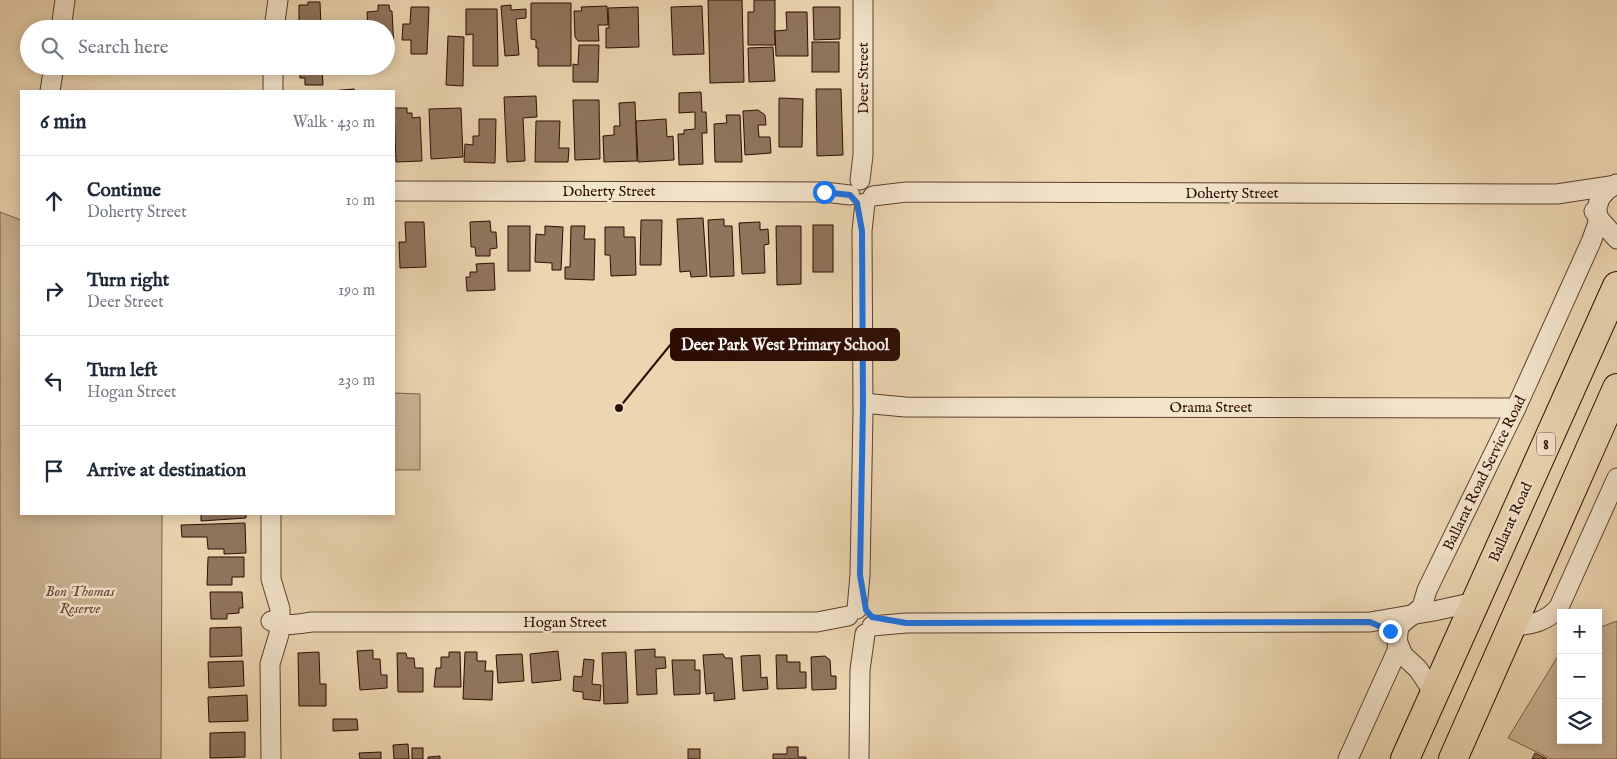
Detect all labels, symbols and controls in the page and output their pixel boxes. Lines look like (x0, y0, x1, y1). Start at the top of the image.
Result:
search box (20, 20, 395, 75)
icon: search (38, 34, 66, 62)
text: Search here (78, 36, 169, 60)
street label: Deer Street (854, 42, 873, 114)
text: 6 min (40, 109, 86, 136)
text: Walk · 430 m (293, 113, 375, 133)
text: Continue (87, 179, 161, 203)
route start (813, 181, 836, 204)
street label: Doherty Street (562, 182, 656, 201)
street label: Doherty Street (1185, 184, 1279, 203)
icon: ahead (40, 187, 68, 215)
text: 10 m (345, 191, 375, 211)
text: Doherty Street (87, 203, 187, 223)
text: Turn right (87, 269, 169, 293)
icon: right (40, 277, 68, 305)
text: 190 m (338, 281, 375, 301)
text: Deer Street (87, 293, 164, 313)
callout: Deer Park West Primary School (671, 329, 899, 360)
text: Deer Park West Primary School (681, 336, 890, 356)
text: Turn left (87, 359, 158, 383)
icon: left (40, 367, 68, 395)
text: 230 m (338, 371, 375, 391)
text: Hogan Street (87, 383, 176, 403)
street label: Ballarat Road Service Road (1439, 393, 1529, 553)
street label: Orama Street (1169, 398, 1253, 417)
road number: 8 (1537, 432, 1555, 456)
icon: arrive (40, 457, 68, 485)
text: Arrive at destination (87, 459, 246, 483)
street label: Ballarat Road (1484, 479, 1536, 565)
park label: Bon Thomas Reserve (45, 582, 115, 618)
map controls (1557, 609, 1602, 744)
button: + (1557, 609, 1602, 654)
street label: Hogan Street (523, 613, 607, 632)
route end (1379, 620, 1402, 643)
button: − (1557, 654, 1602, 699)
button: layers (1557, 699, 1602, 744)

